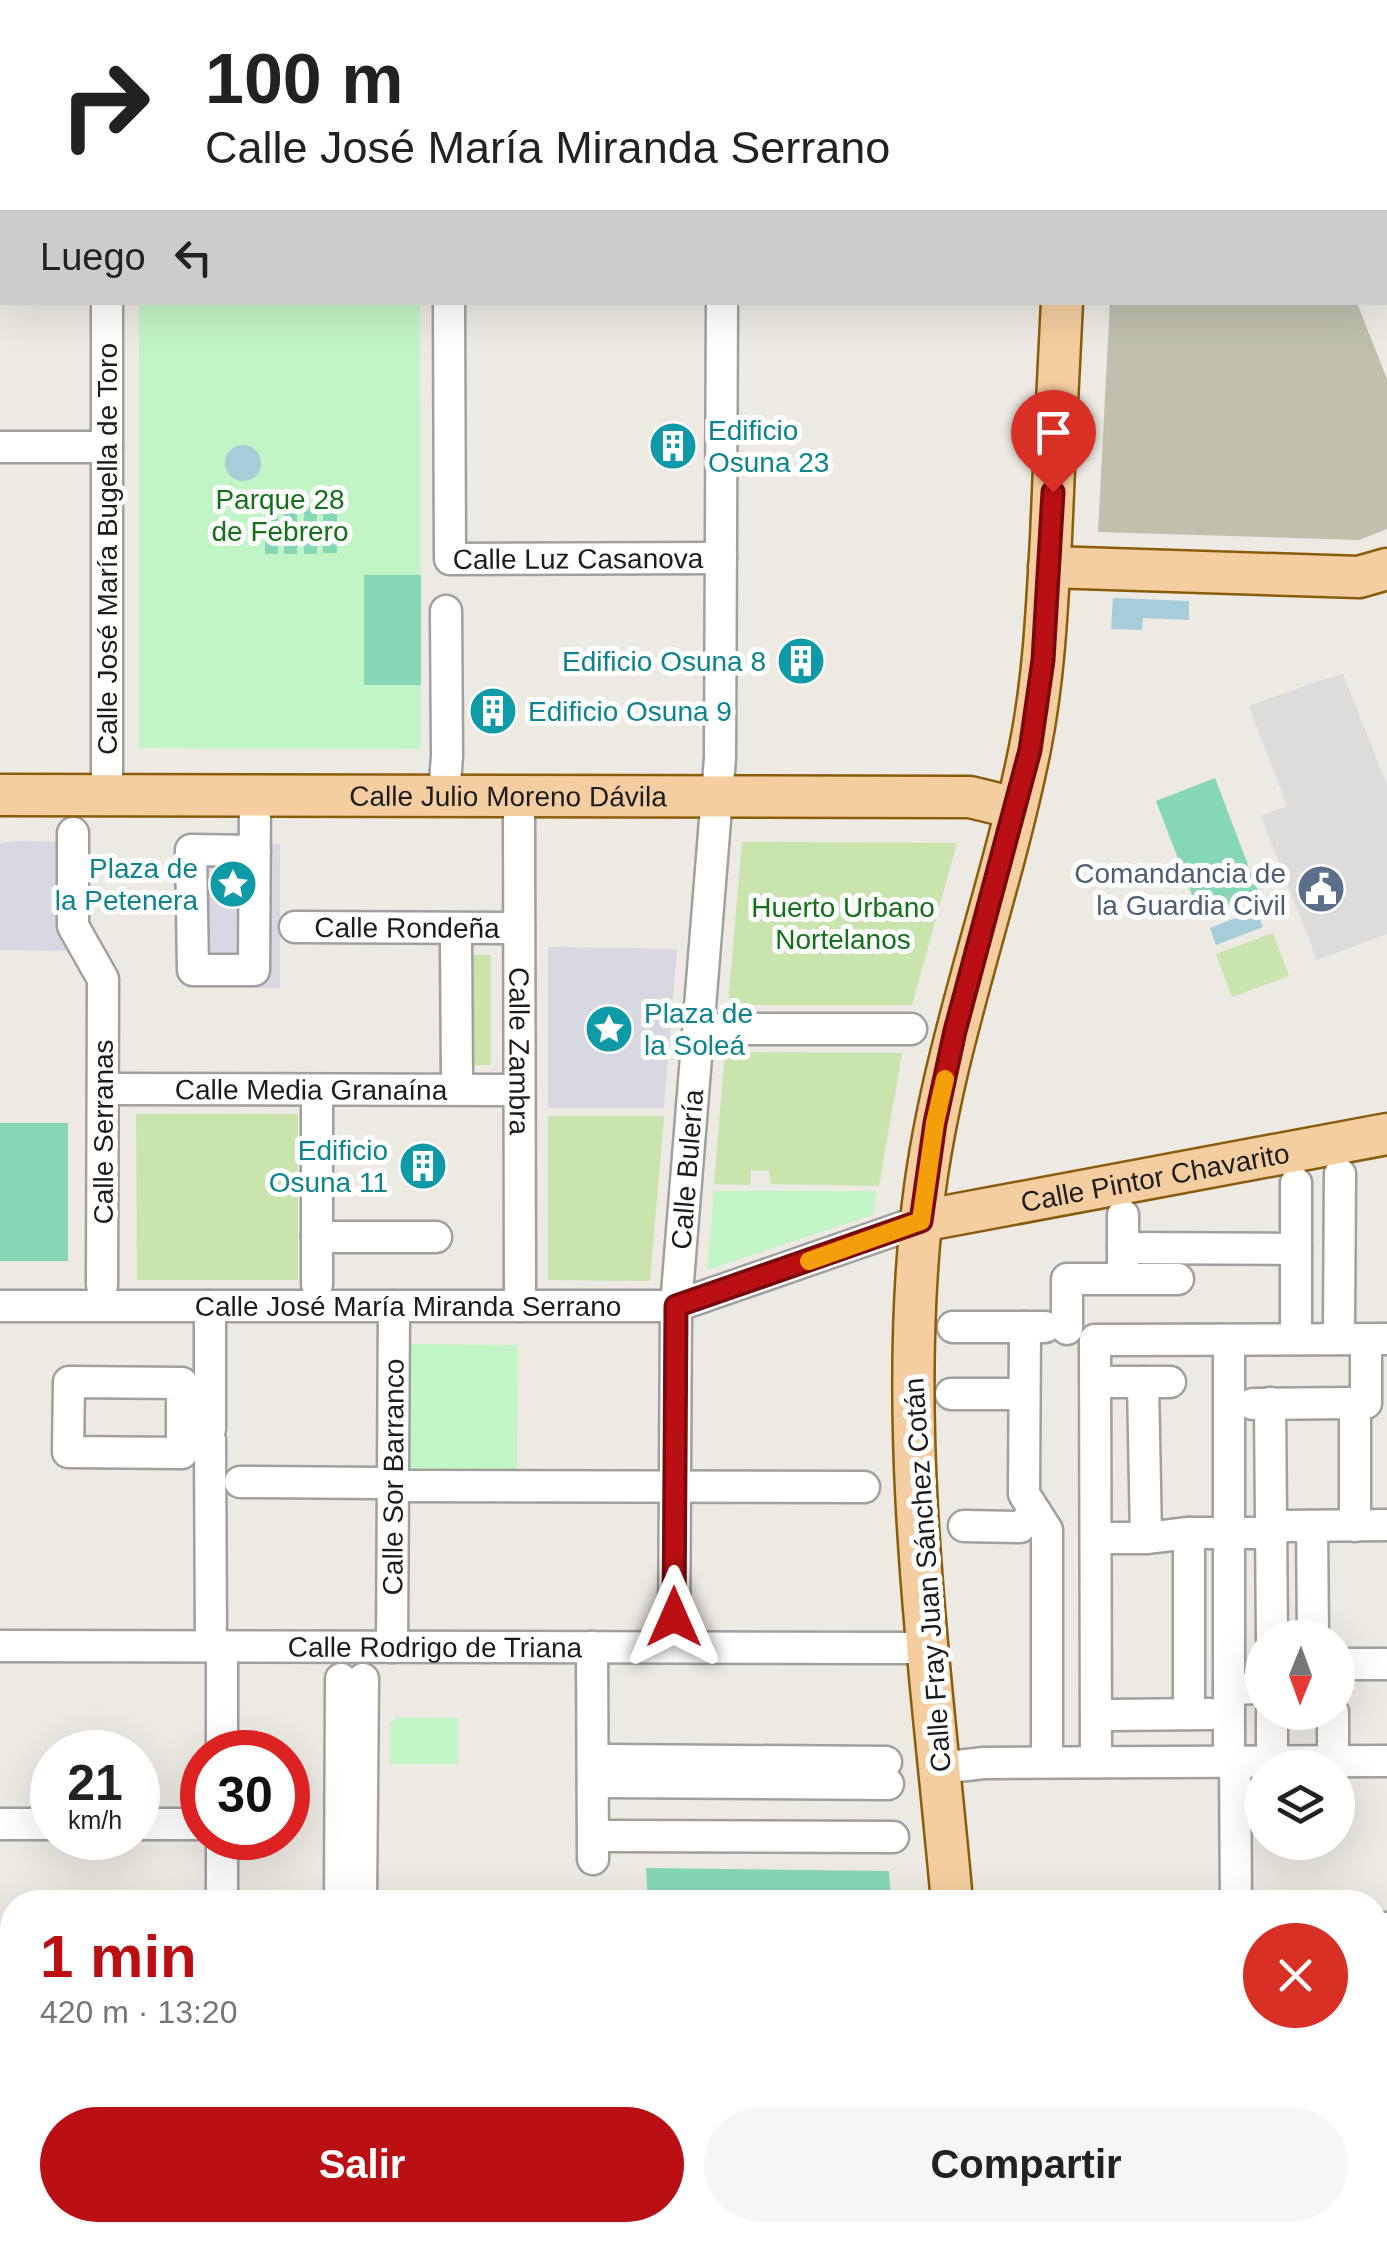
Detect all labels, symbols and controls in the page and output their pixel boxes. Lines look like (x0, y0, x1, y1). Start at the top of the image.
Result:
icon: right (40, 40, 170, 170)
text: 100 m (205, 40, 403, 118)
text: Calle José María Miranda Serrano (205, 122, 890, 173)
icon: left (166, 230, 221, 285)
text: Luego (40, 236, 146, 278)
street label: Calle José María Bugella de Toro (92, 343, 123, 755)
pin (1011, 390, 1096, 493)
icon: arrive (1026, 405, 1081, 460)
place label: Edificio Osuna 23 (708, 415, 829, 478)
building icon: Edificio Osuna 23 (647, 420, 699, 472)
park label: Parque 28 de Febrero (212, 484, 348, 547)
street label: Calle Luz Casanova (453, 543, 704, 575)
building icon: Edificio Osuna 8 (775, 635, 827, 687)
place label: Edificio Osuna 8 (562, 646, 766, 677)
building icon: Edificio Osuna 9 (467, 685, 519, 737)
place label: Edificio Osuna 9 (528, 696, 732, 727)
street label: Calle Julio Moreno Dávila (349, 781, 667, 812)
place label: Plaza de la Petenera (55, 853, 198, 916)
place icon: Plaza de la Petenera (207, 858, 259, 910)
place label: Comandancia de la Guardia Civil (1074, 858, 1286, 921)
public building icon: Comandancia de la Guardia Civil (1295, 863, 1347, 915)
park label: Huerto Urbano Nortelanos (751, 892, 935, 955)
street label: Calle Rondeña (314, 912, 500, 944)
street label: Calle Zambra (503, 967, 535, 1136)
place label: Plaza de la Soleá (644, 998, 753, 1061)
place icon: Plaza de la Soleá (583, 1003, 635, 1055)
street label: Calle Serranas (88, 1039, 119, 1225)
street label: Calle Media Granaína (175, 1074, 448, 1106)
street label: Calle Bulería (666, 1088, 709, 1251)
place label: Edificio Osuna 11 (269, 1135, 388, 1198)
street label: Calle Pintor Chavarito (1018, 1138, 1292, 1218)
building icon: Edificio Osuna 11 (397, 1140, 449, 1192)
street label: Calle José María Miranda Serrano (195, 1291, 621, 1322)
street label: Calle Sor Barranco (377, 1359, 410, 1595)
street label: Calle Fray Juan Sánchez Cotán (898, 1377, 957, 1773)
position arrow (622, 1565, 726, 1669)
north arrow (1245, 1620, 1355, 1730)
map controls (1245, 1620, 1355, 1860)
street label: Calle Rodrigo de Triana (288, 1632, 583, 1663)
speed limit sign: 30 (180, 1730, 310, 1860)
button: layers (1245, 1750, 1355, 1860)
text: 21 (67, 1755, 123, 1811)
text: km/h (68, 1806, 122, 1834)
text: 1 min (40, 1923, 197, 1990)
button: close (1243, 1923, 1348, 2028)
text: 420 m · 13:20 (40, 1994, 237, 2030)
button: Salir (40, 2107, 684, 2222)
button: Compartir (704, 2107, 1348, 2222)

